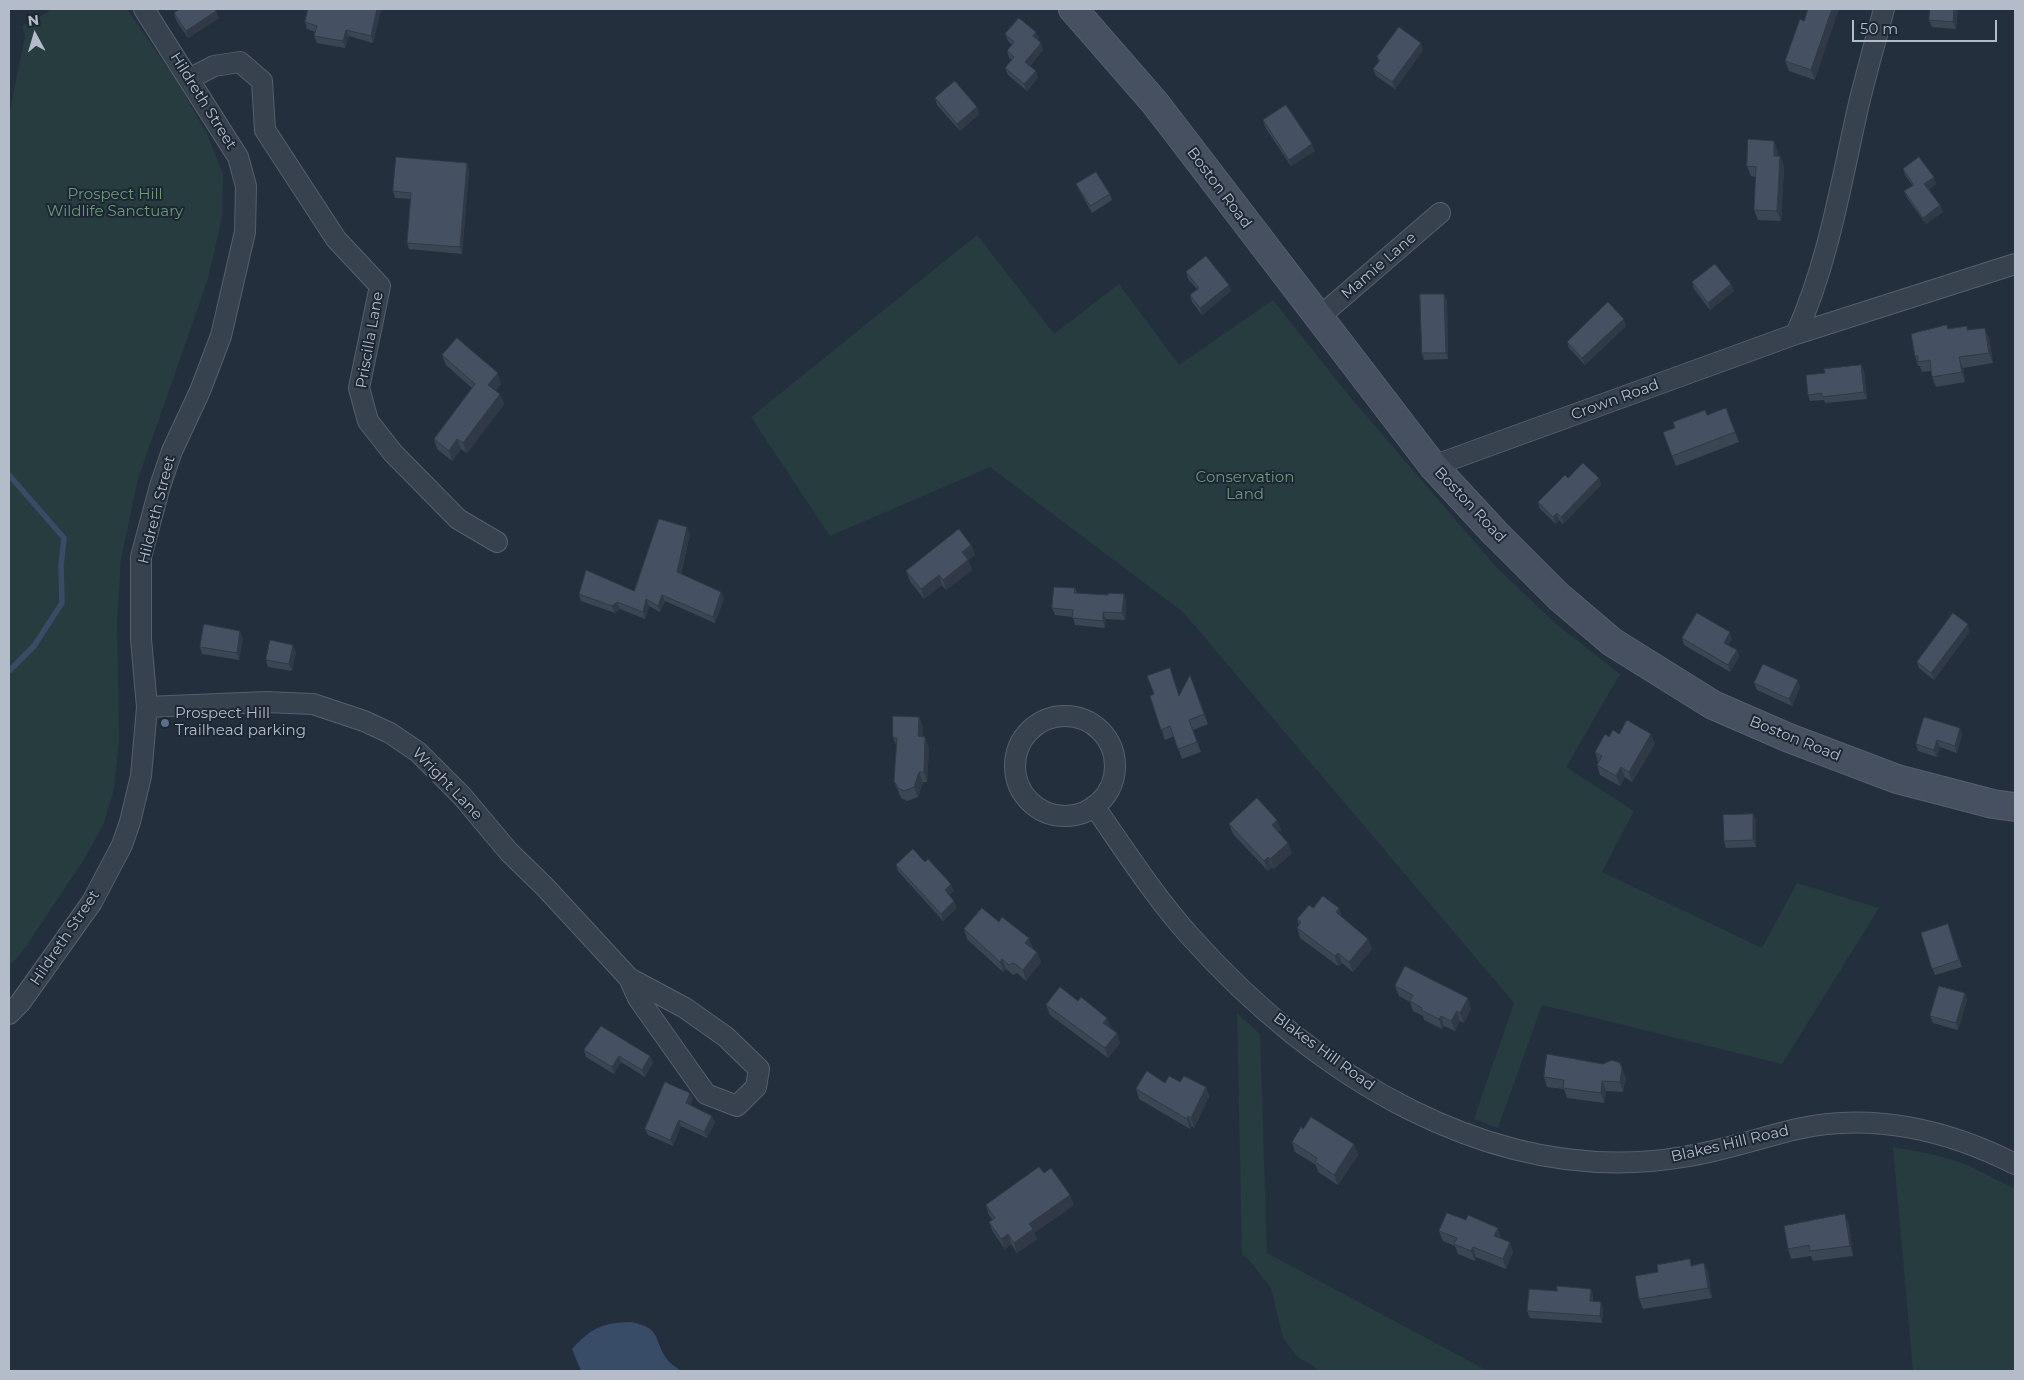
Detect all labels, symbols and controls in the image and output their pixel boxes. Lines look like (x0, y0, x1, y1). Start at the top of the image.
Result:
north arrow (10, 10, 60, 60)
scale bar (1854, 10, 1999, 42)
text: N (27, 11, 40, 30)
text: 50 m (1860, 19, 1898, 38)
street label: Hildreth Street (166, 49, 240, 153)
street label: Boston Road (1183, 144, 1255, 232)
park label: Prospect Hill Wildlife Sanctuary (47, 186, 183, 221)
street label: Mamie Lane (1338, 229, 1420, 303)
street label: Priscilla Lane (353, 290, 387, 390)
street label: Crown Road (1569, 376, 1661, 424)
street label: Hildreth Street (135, 454, 179, 566)
street label: Boston Road (1430, 464, 1510, 546)
park label: Conservation Land (1196, 469, 1294, 504)
place label: Prospect Hill Trailhead parking (175, 705, 306, 740)
street label: Boston Road (1747, 713, 1843, 765)
marker: Prospect Hill Trailhead parking (159, 717, 171, 729)
street label: Wright Lane (408, 744, 486, 824)
street label: Hildreth Street (27, 887, 103, 989)
street label: Blakes Hill Road (1270, 1009, 1378, 1095)
street label: Blakes Hill Road (1669, 1122, 1791, 1166)

